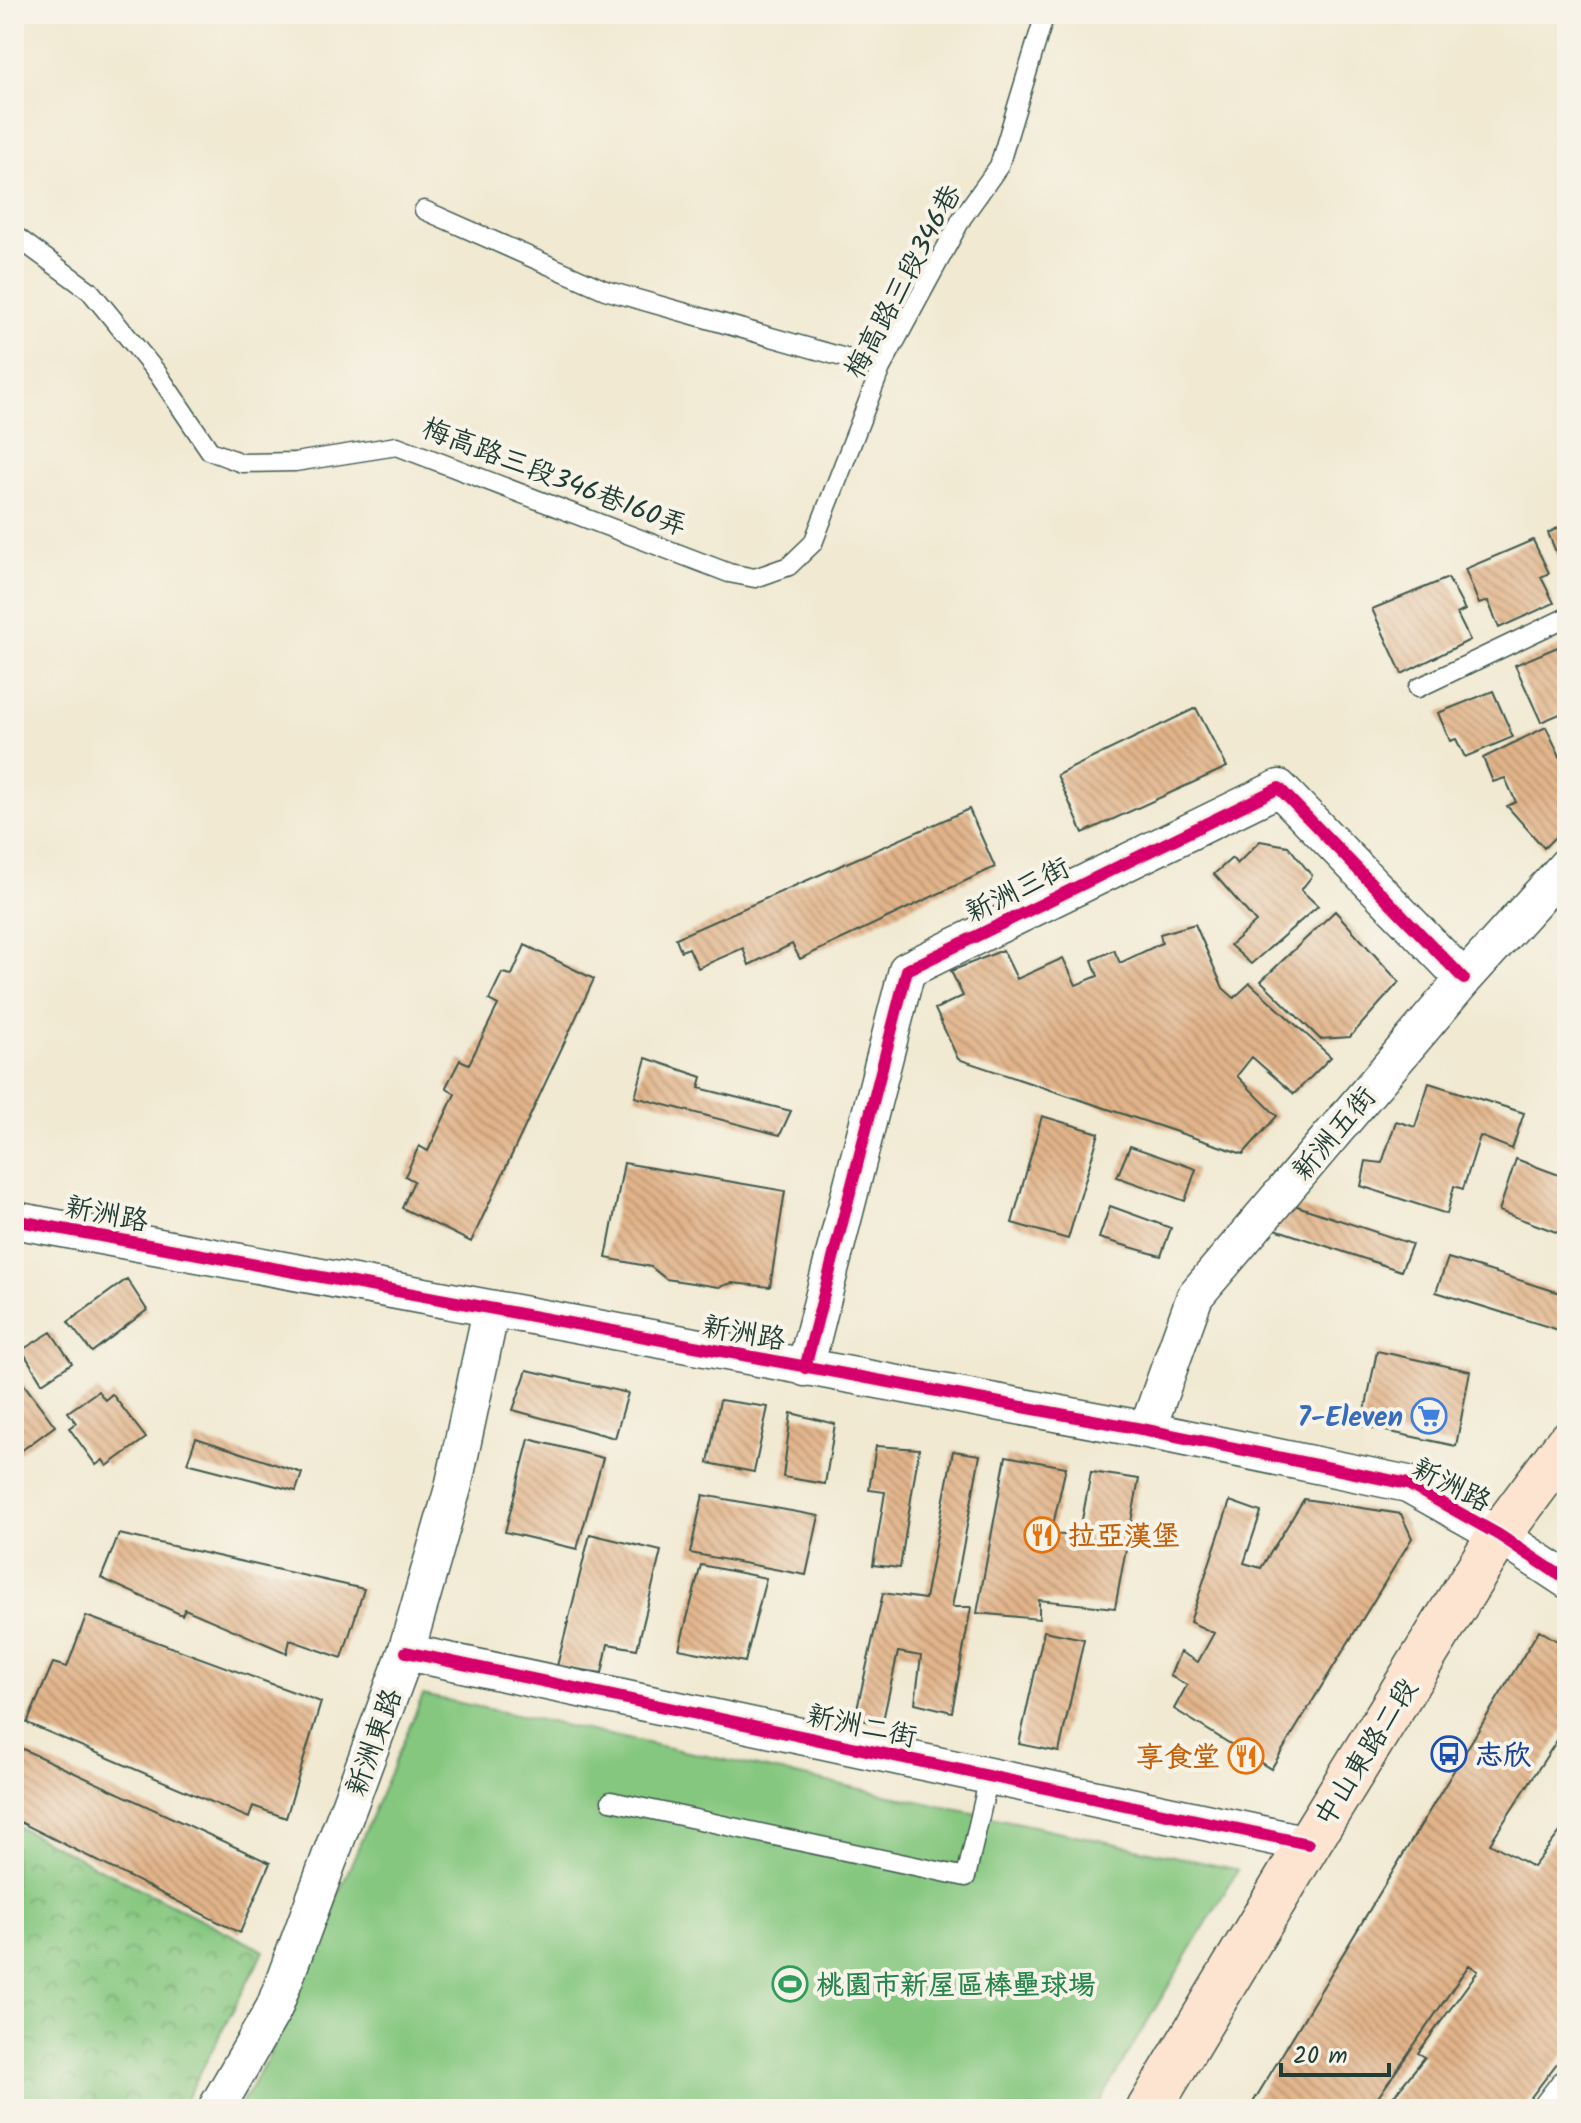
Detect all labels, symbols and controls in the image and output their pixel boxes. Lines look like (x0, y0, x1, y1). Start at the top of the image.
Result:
street label: 梅高路三段346巷 (834, 176, 975, 388)
street label: 梅高路三段346巷160弄 (415, 407, 694, 550)
street label: 新洲三街 (958, 846, 1078, 936)
street label: 新洲五街 (1282, 1077, 1388, 1192)
street label: 新洲路 (61, 1185, 152, 1246)
street label: 新洲路 (698, 1305, 789, 1364)
place label: 7-Eleven (1297, 1396, 1403, 1441)
supermarket icon: 7-Eleven (1410, 1397, 1448, 1435)
street label: 新洲路 (1403, 1447, 1499, 1525)
place label: 拉亞漢堡 (1068, 1515, 1180, 1560)
restaurant icon: 拉亞漢堡 (1023, 1516, 1061, 1554)
street label: 中山東路二段 (1304, 1670, 1431, 1836)
street label: 新洲東路 (335, 1683, 416, 1803)
street label: 新洲二街 (802, 1694, 921, 1761)
place label: 志欣 (1475, 1734, 1531, 1779)
bus stop icon: 志欣 (1430, 1735, 1468, 1773)
place label: 享食堂 (1136, 1736, 1220, 1781)
restaurant icon: 享食堂 (1227, 1737, 1265, 1775)
place label: 桃園市新屋區棒壘球場 (816, 1964, 1096, 2009)
sports icon: 桃園市新屋區棒壘球場 (771, 1965, 809, 2003)
scale bar (1281, 2027, 1389, 2077)
text: 20 m (1293, 2037, 1348, 2076)

